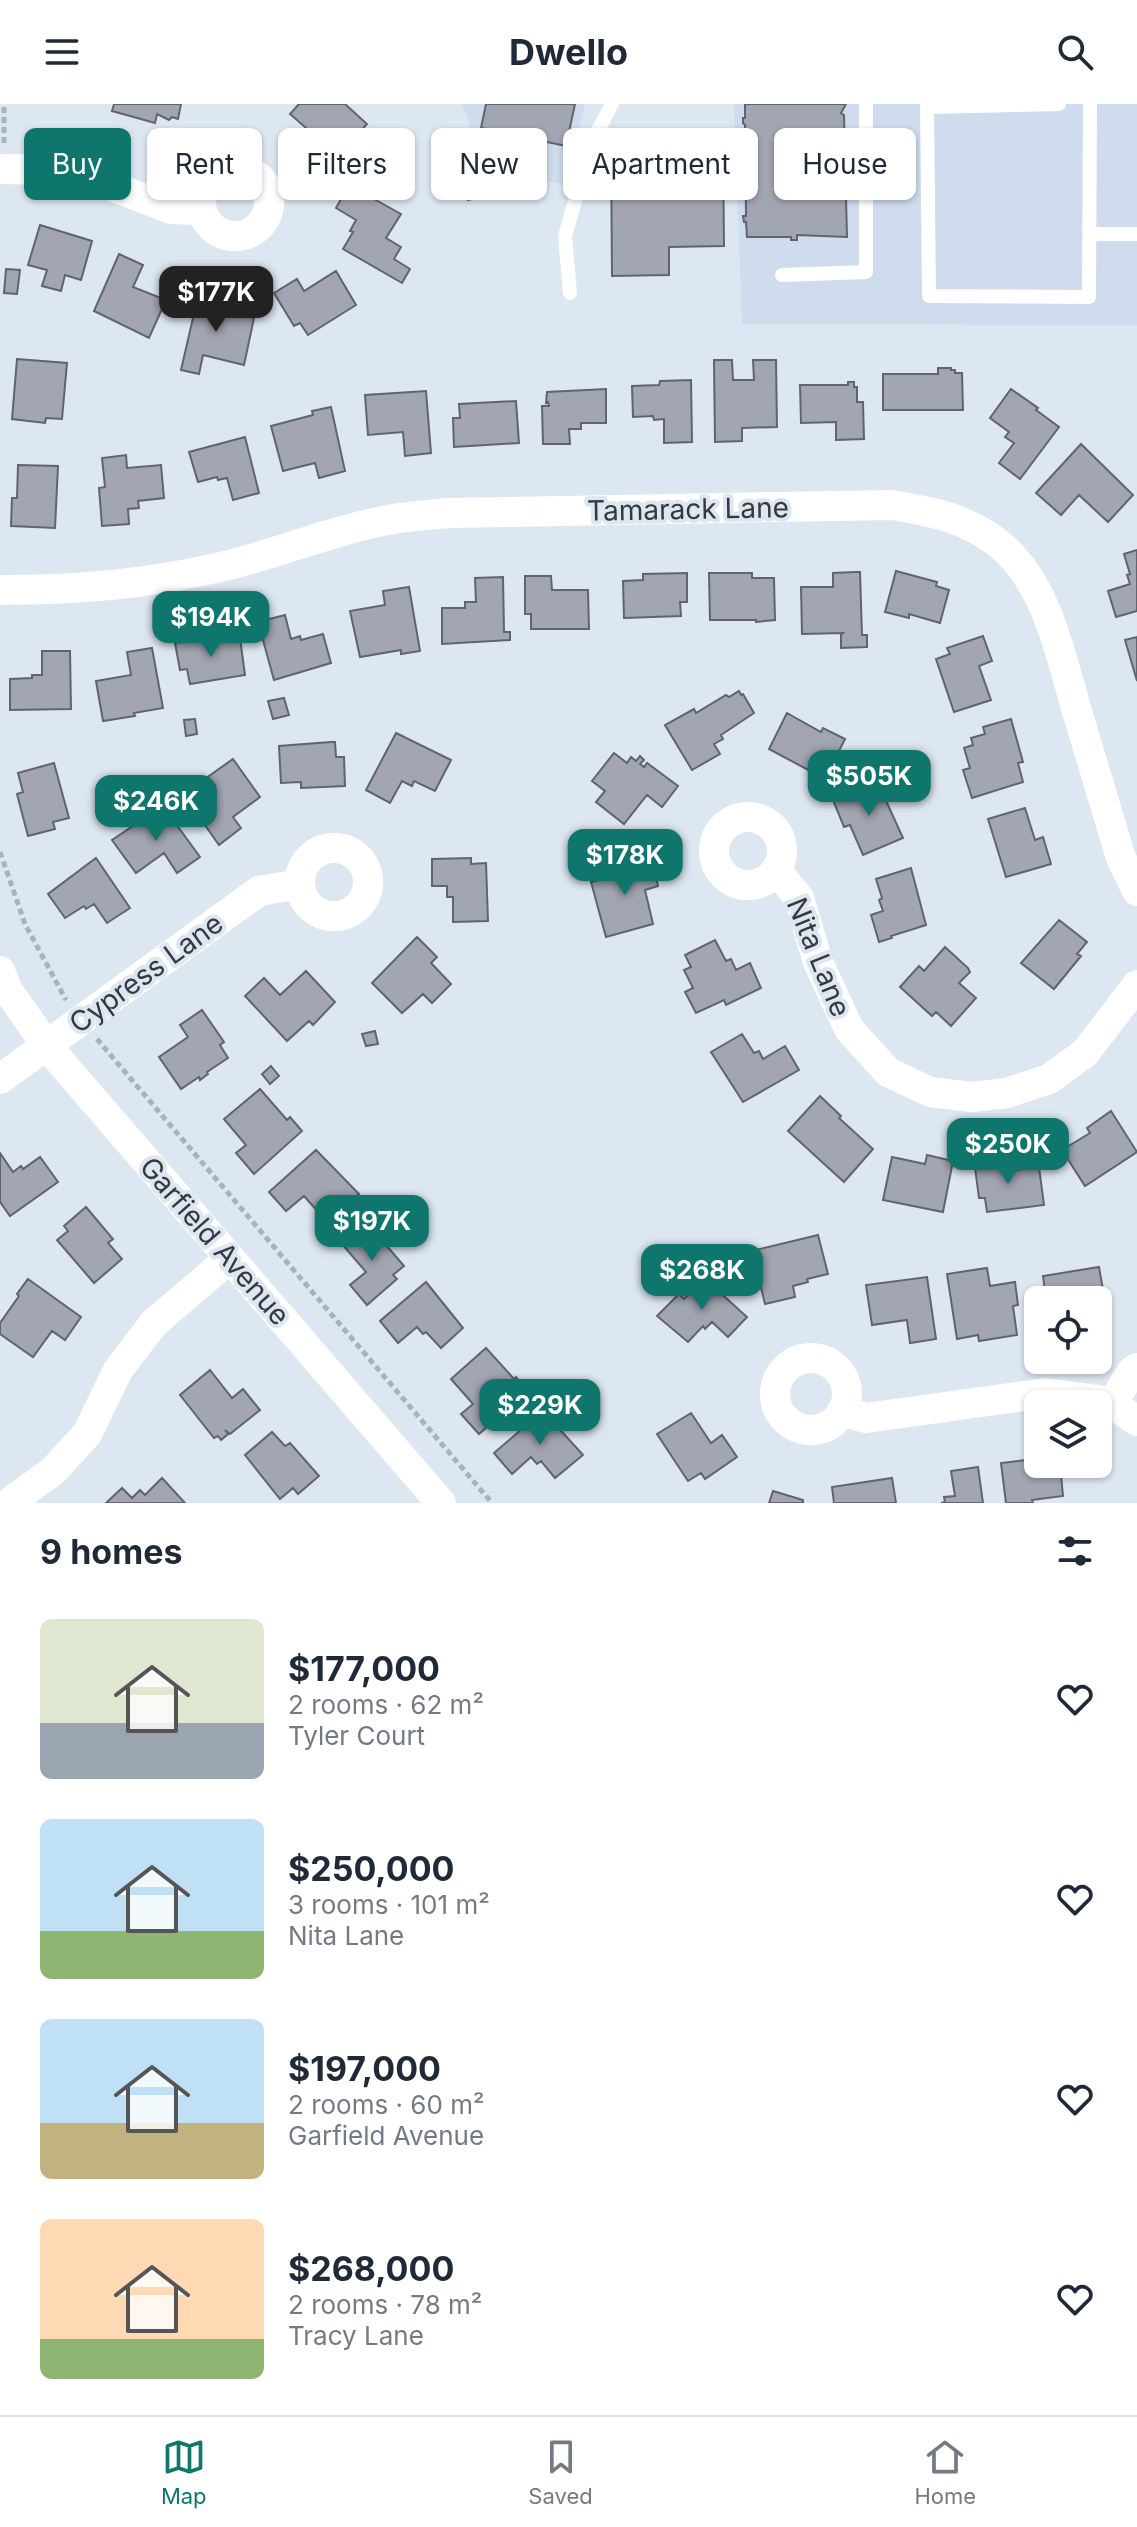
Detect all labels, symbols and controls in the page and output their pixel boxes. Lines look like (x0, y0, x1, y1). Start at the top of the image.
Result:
icon: menu (40, 30, 84, 74)
text: Dwello (509, 30, 628, 74)
icon: search (1053, 30, 1097, 74)
chip: Buy (24, 128, 131, 200)
chip: Rent (147, 128, 262, 200)
chip: Filters (278, 128, 415, 200)
chip: New (431, 128, 547, 200)
chip: Apartment (563, 128, 758, 200)
chip: House (774, 128, 916, 200)
pin: $177K (160, 266, 272, 334)
text: $177K (177, 276, 255, 307)
street label: Tamarack Lane (587, 490, 789, 528)
pin: $194K (155, 591, 267, 659)
text: $194K (170, 601, 252, 632)
pin: $505K (813, 750, 925, 818)
text: $505K (826, 760, 912, 791)
pin: $246K (100, 775, 212, 843)
text: $246K (113, 785, 199, 816)
pin: $178K (569, 829, 681, 897)
text: $178K (586, 839, 664, 870)
street label: Nita Lane (780, 893, 858, 1021)
street label: Cypress Lane (63, 906, 229, 1040)
pin: $250K (952, 1118, 1064, 1186)
text: $250K (965, 1128, 1051, 1159)
street label: Garfield Avenue (133, 1150, 297, 1332)
pin: $197K (316, 1195, 428, 1263)
text: $197K (333, 1205, 411, 1236)
pin: $268K (646, 1244, 758, 1312)
text: $268K (659, 1254, 745, 1285)
map controls (1024, 1286, 1112, 1478)
button: locate (1024, 1286, 1112, 1374)
pin: $229K (484, 1379, 596, 1447)
text: $229K (497, 1389, 583, 1420)
button: layers (1024, 1390, 1112, 1478)
icon: filters (1053, 1529, 1097, 1573)
text: 9 homes (40, 1531, 182, 1572)
text: $177,000 (288, 1648, 440, 1689)
icon: home (104, 1651, 200, 1747)
icon: heart (1053, 1677, 1097, 1721)
text: 2 rooms · 62 m² (288, 1689, 484, 1720)
text: Tyler Court (288, 1720, 425, 1751)
text: $250,000 (288, 1848, 454, 1889)
icon: home (104, 1851, 200, 1947)
icon: heart (1053, 1877, 1097, 1921)
text: 3 rooms · 101 m² (288, 1889, 490, 1920)
text: Nita Lane (288, 1920, 404, 1951)
text: $197,000 (288, 2048, 441, 2089)
icon: home (104, 2051, 200, 2147)
icon: heart (1053, 2077, 1097, 2121)
text: 2 rooms · 60 m² (288, 2089, 484, 2120)
text: Garfield Avenue (288, 2120, 484, 2151)
text: $268,000 (288, 2248, 454, 2289)
icon: home (104, 2251, 200, 2347)
icon: heart (1053, 2277, 1097, 2321)
text: 2 rooms · 78 m² (288, 2289, 482, 2320)
text: Tracy Lane (288, 2320, 424, 2351)
tab: Map (161, 2435, 207, 2509)
tab: Saved (528, 2435, 593, 2509)
tab: Home (914, 2435, 976, 2509)

